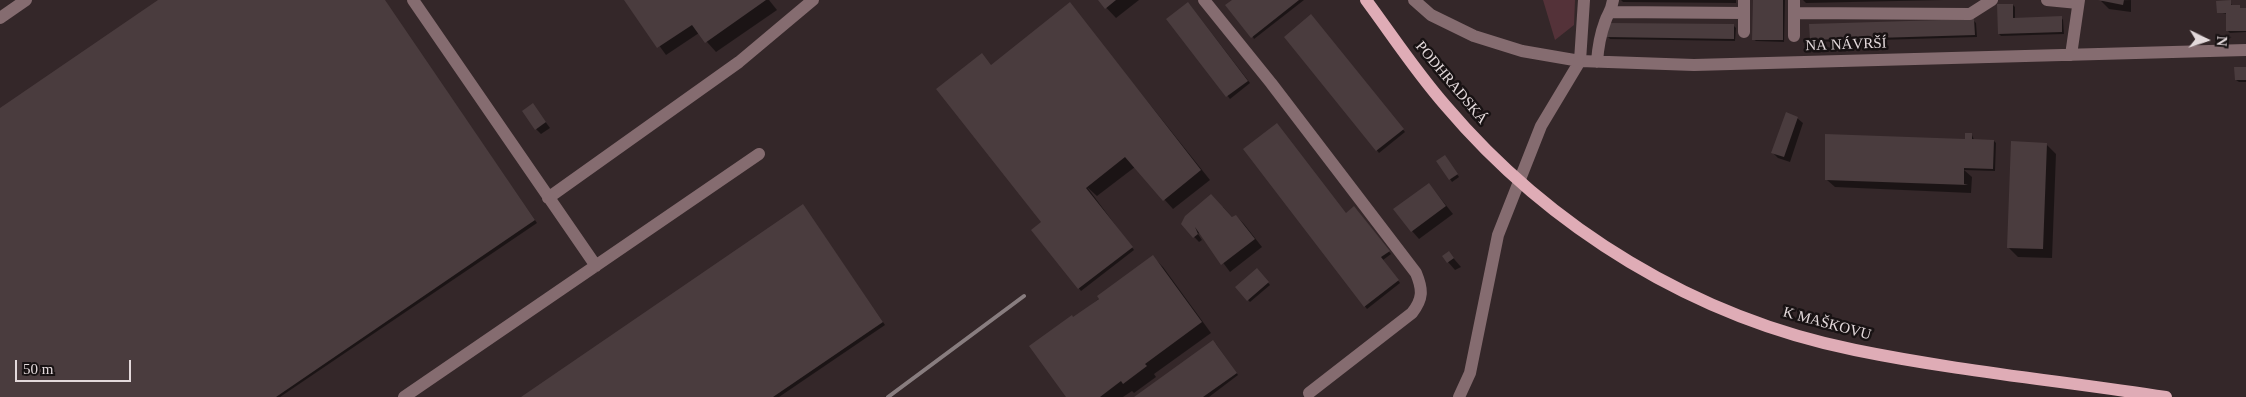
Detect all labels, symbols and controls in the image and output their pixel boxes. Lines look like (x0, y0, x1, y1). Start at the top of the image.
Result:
north arrow (2181, 15, 2231, 65)
street label: NA NÁVRŠÍ (1805, 35, 1887, 55)
text: N (2214, 36, 2229, 47)
street label: PODHRADSKÁ (1411, 38, 1491, 128)
street label: K MAŠKOVU (1781, 304, 1873, 344)
scale bar (18, 350, 134, 382)
text: 50 m (23, 361, 53, 377)

